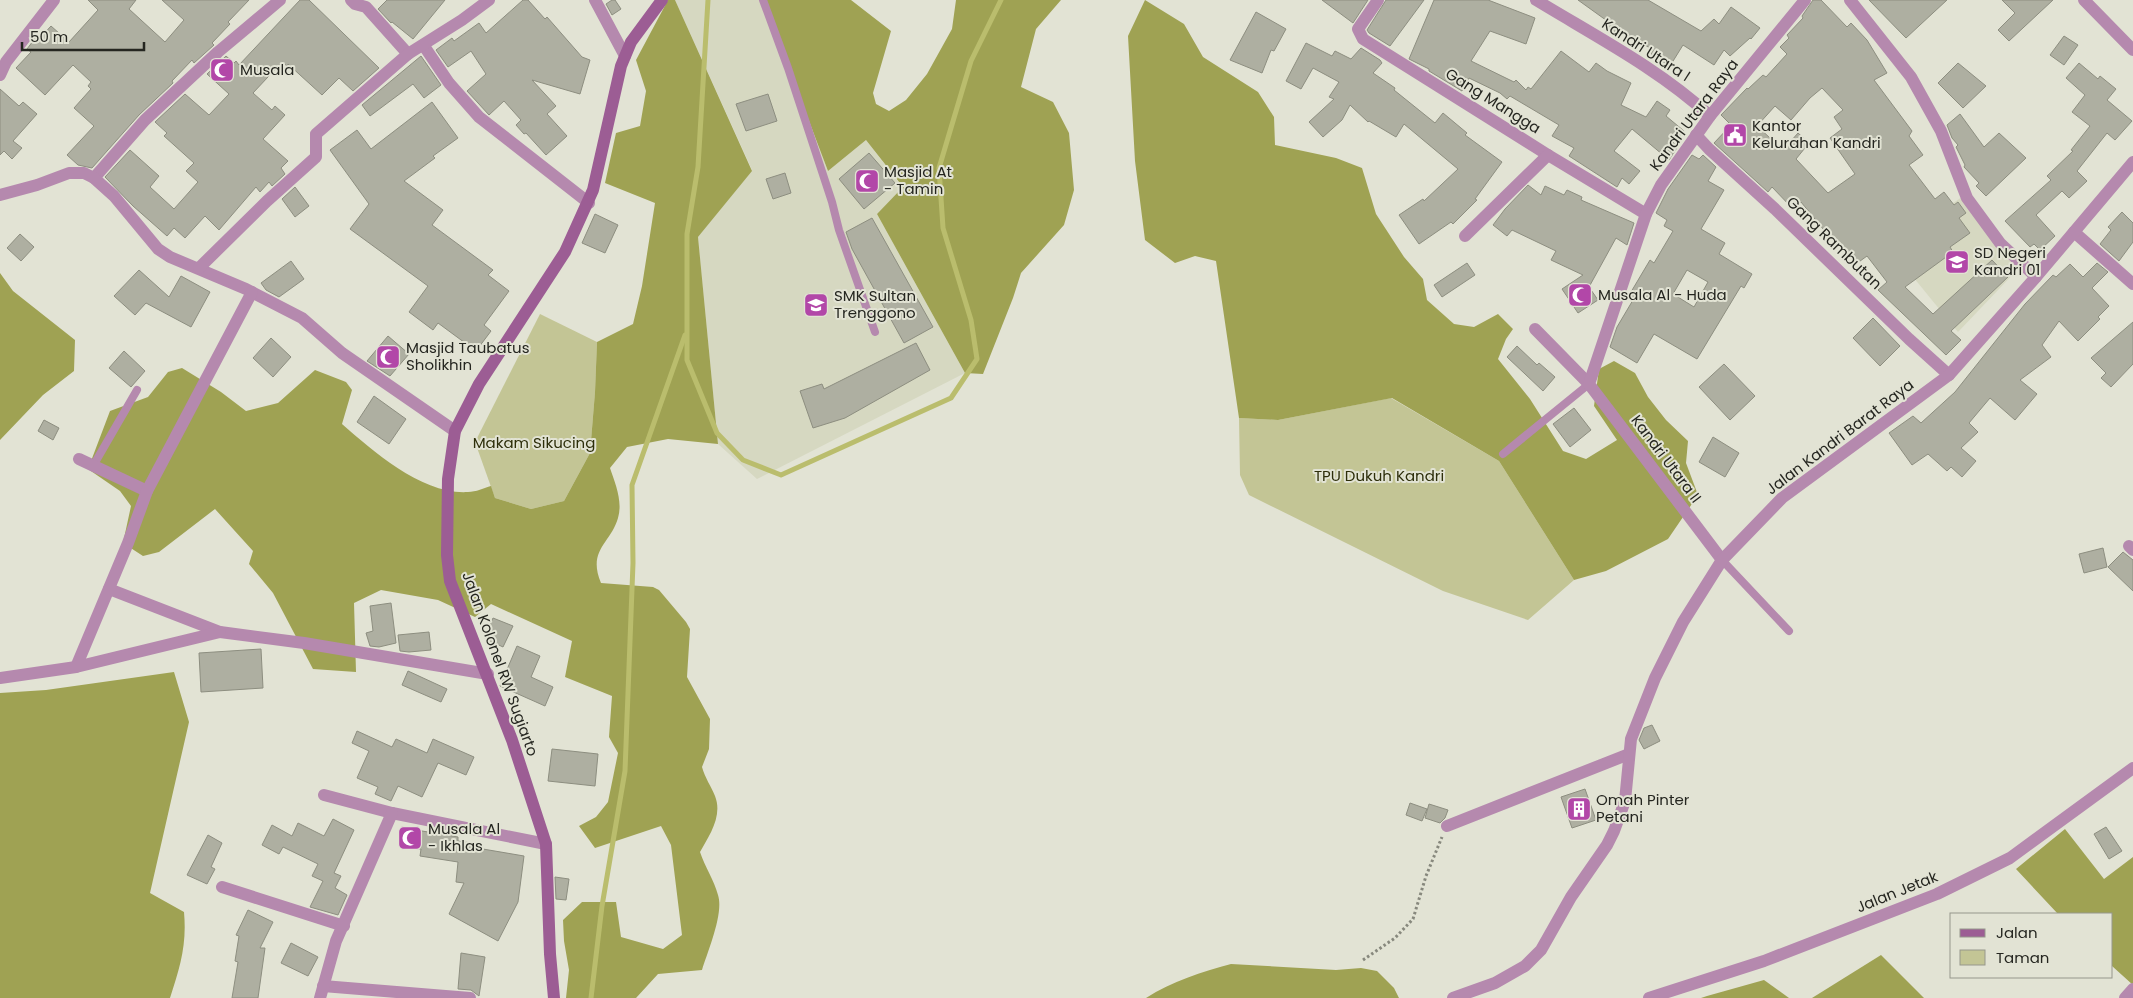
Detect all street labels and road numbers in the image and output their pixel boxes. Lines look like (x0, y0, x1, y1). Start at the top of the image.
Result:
street label: Kandri Utara I (1598, 13, 1694, 86)
street label: Kandri Utara Raya (1644, 54, 1743, 175)
street label: Gang Mangga (1442, 63, 1545, 138)
street label: Gang Rambutan (1782, 192, 1887, 294)
street label: Jalan Kandri Barat Raya (1761, 374, 1918, 499)
street label: Kandri Utara II (1626, 410, 1706, 507)
street label: Jalan Kolonel RW Sugiarto (457, 569, 544, 759)
street label: Jalan Jetak (1853, 866, 1941, 917)

